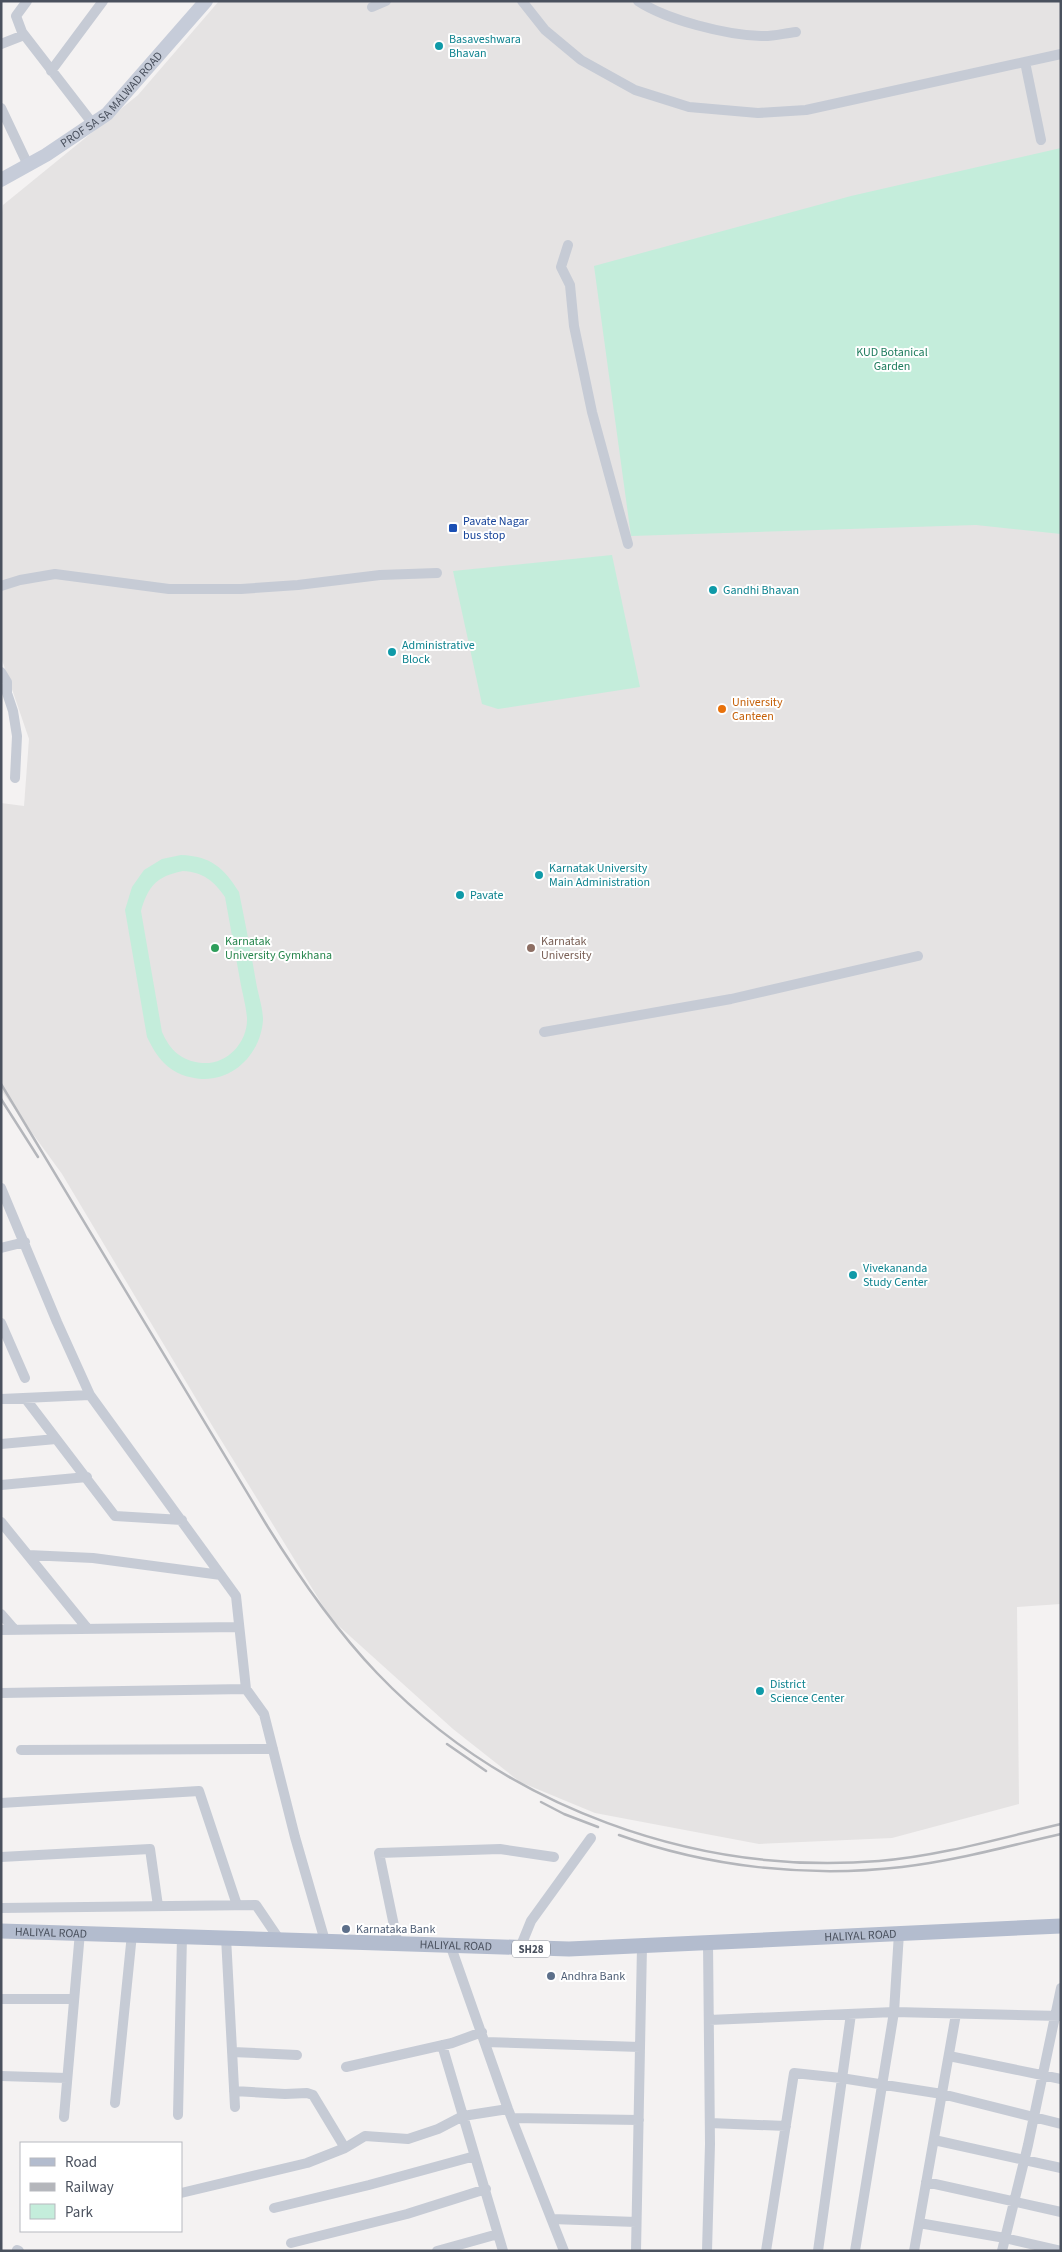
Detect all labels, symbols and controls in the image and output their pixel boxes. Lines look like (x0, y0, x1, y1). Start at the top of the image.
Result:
place label: Basaveshwara Bhavan (449, 31, 521, 62)
marker: Basaveshwara Bhavan (433, 40, 445, 52)
street label: PROF SA SA MALWAD ROAD (57, 48, 167, 152)
park label: KUD Botanical Garden (856, 344, 928, 375)
place label: Pavate Nagar bus stop (463, 513, 530, 544)
marker: Pavate Nagar bus stop (447, 522, 459, 534)
place label: Gandhi Bhavan (723, 582, 799, 599)
marker: Gandhi Bhavan (707, 584, 719, 596)
place label: Administrative Block (402, 637, 475, 668)
marker: Administrative Block (386, 646, 398, 658)
place label: University Canteen (732, 694, 783, 725)
marker: University Canteen (716, 703, 728, 715)
place label: Karnatak University Main Administration (549, 860, 650, 891)
marker: Karnatak University Main Administration (533, 869, 545, 881)
place label: Pavate (470, 887, 503, 904)
marker: Pavate (454, 889, 466, 901)
place label: Karnatak University Gymkhana (225, 933, 332, 964)
place label: Karnatak University (541, 933, 592, 964)
marker: Karnatak University Gymkhana (209, 942, 221, 954)
marker: Karnatak University (525, 942, 537, 954)
place label: Vivekananda Study Center (863, 1260, 929, 1291)
marker: Vivekananda Study Center (847, 1269, 859, 1281)
place label: District Science Center (770, 1676, 845, 1707)
marker: District Science Center (754, 1685, 766, 1697)
place label: Karnataka Bank (356, 1921, 435, 1938)
street label: HALIYAL ROAD (15, 1923, 87, 1943)
marker: Karnataka Bank (340, 1923, 352, 1935)
street label: HALIYAL ROAD (824, 1926, 897, 1946)
street label: HALIYAL ROAD (419, 1936, 492, 1956)
road number: SH28 (512, 1940, 550, 1958)
place label: Andhra Bank (561, 1968, 625, 1985)
marker: Andhra Bank (545, 1970, 557, 1982)
legend (20, 2142, 182, 2232)
text: Road (65, 2152, 97, 2173)
text: Railway (65, 2177, 114, 2198)
text: Park (65, 2202, 94, 2223)

